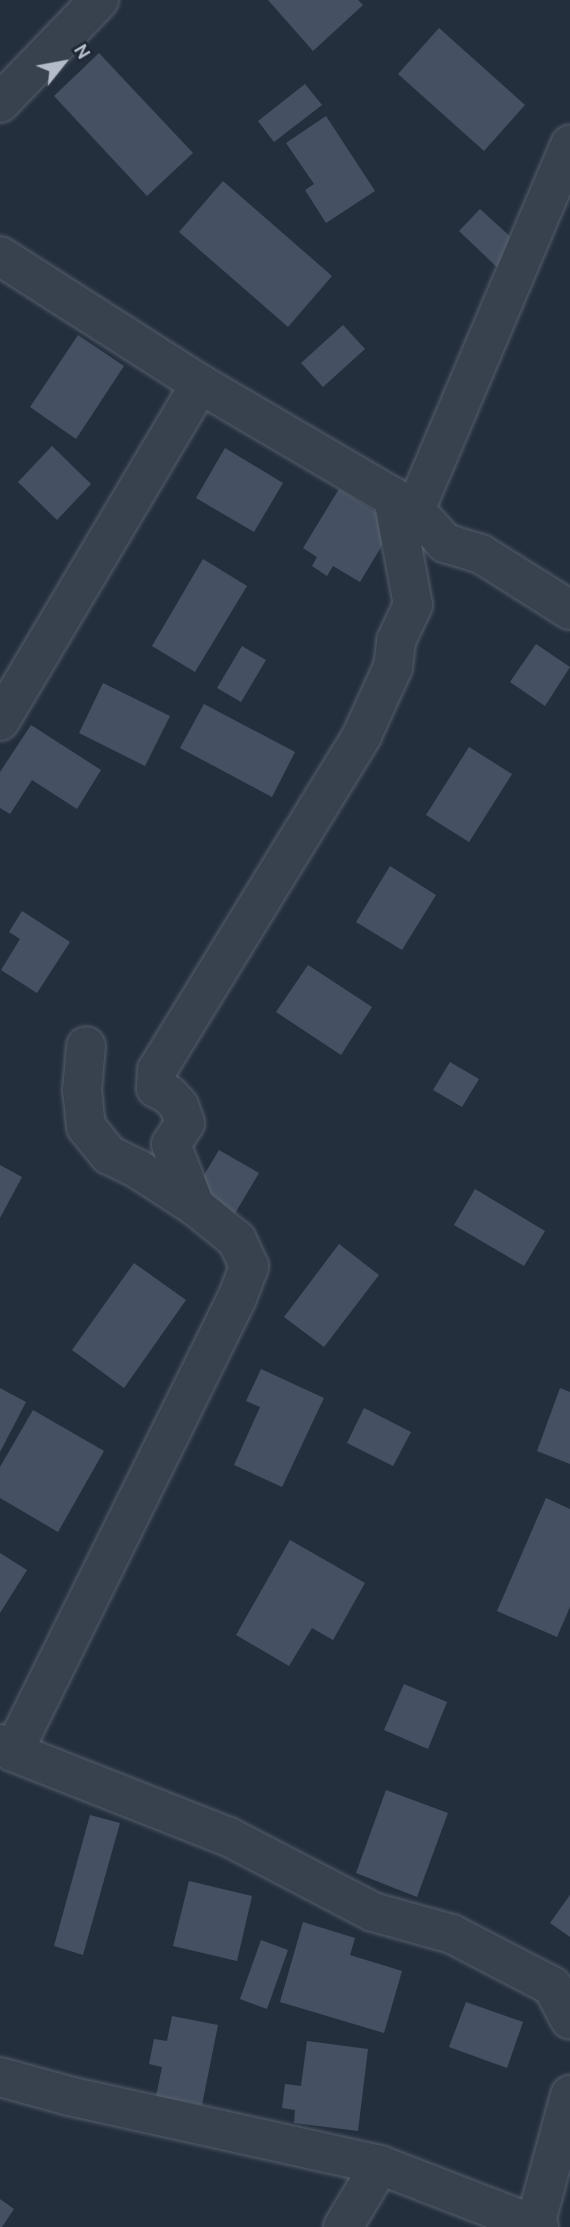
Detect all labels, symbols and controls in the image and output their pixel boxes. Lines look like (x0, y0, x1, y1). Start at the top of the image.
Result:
north arrow (28, 28, 98, 98)
text: N (67, 40, 95, 64)

